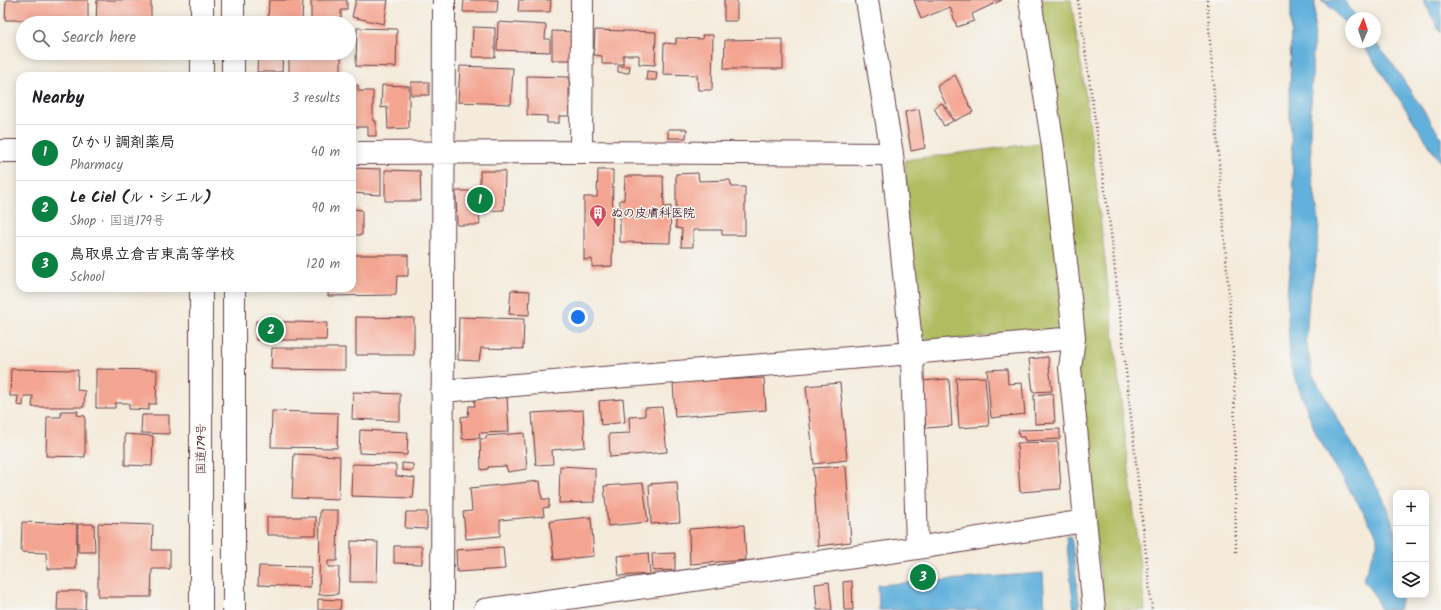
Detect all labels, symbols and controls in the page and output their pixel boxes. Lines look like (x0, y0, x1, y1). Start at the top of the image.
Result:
north arrow (1345, 12, 1381, 48)
search box (16, 16, 356, 60)
text: Search here (62, 26, 136, 50)
icon: search (30, 27, 52, 49)
text: Nearby (32, 85, 84, 112)
text: 3 results (292, 88, 340, 109)
text: ひかり調剤薬局 (70, 131, 175, 155)
text: 1 (43, 142, 47, 163)
text: 40 m (311, 142, 340, 163)
text: Pharmacy (70, 155, 123, 176)
pin: 1 (467, 185, 493, 215)
text: Le Ciel (ル・シエル) (70, 186, 212, 210)
text: 2 (41, 198, 49, 219)
text: 90 m (312, 198, 340, 219)
building icon: ぬの皮膚科医院 (588, 203, 608, 228)
place label: ぬの皮膚科医院 (611, 204, 695, 223)
text: Shop · 国道179号 (70, 211, 165, 232)
text: 鳥取県立倉吉東高等学校 (70, 243, 235, 267)
text: 3 (41, 254, 49, 275)
text: 120 m (306, 254, 340, 275)
text: School (70, 267, 105, 288)
your location (568, 307, 588, 327)
pin: 2 (258, 315, 284, 345)
street label: 国道179号 (192, 423, 211, 475)
map controls (1393, 490, 1429, 598)
button: + (1393, 490, 1429, 526)
button: − (1393, 526, 1429, 562)
pin: 3 (910, 562, 936, 592)
button: layers (1393, 562, 1429, 598)

